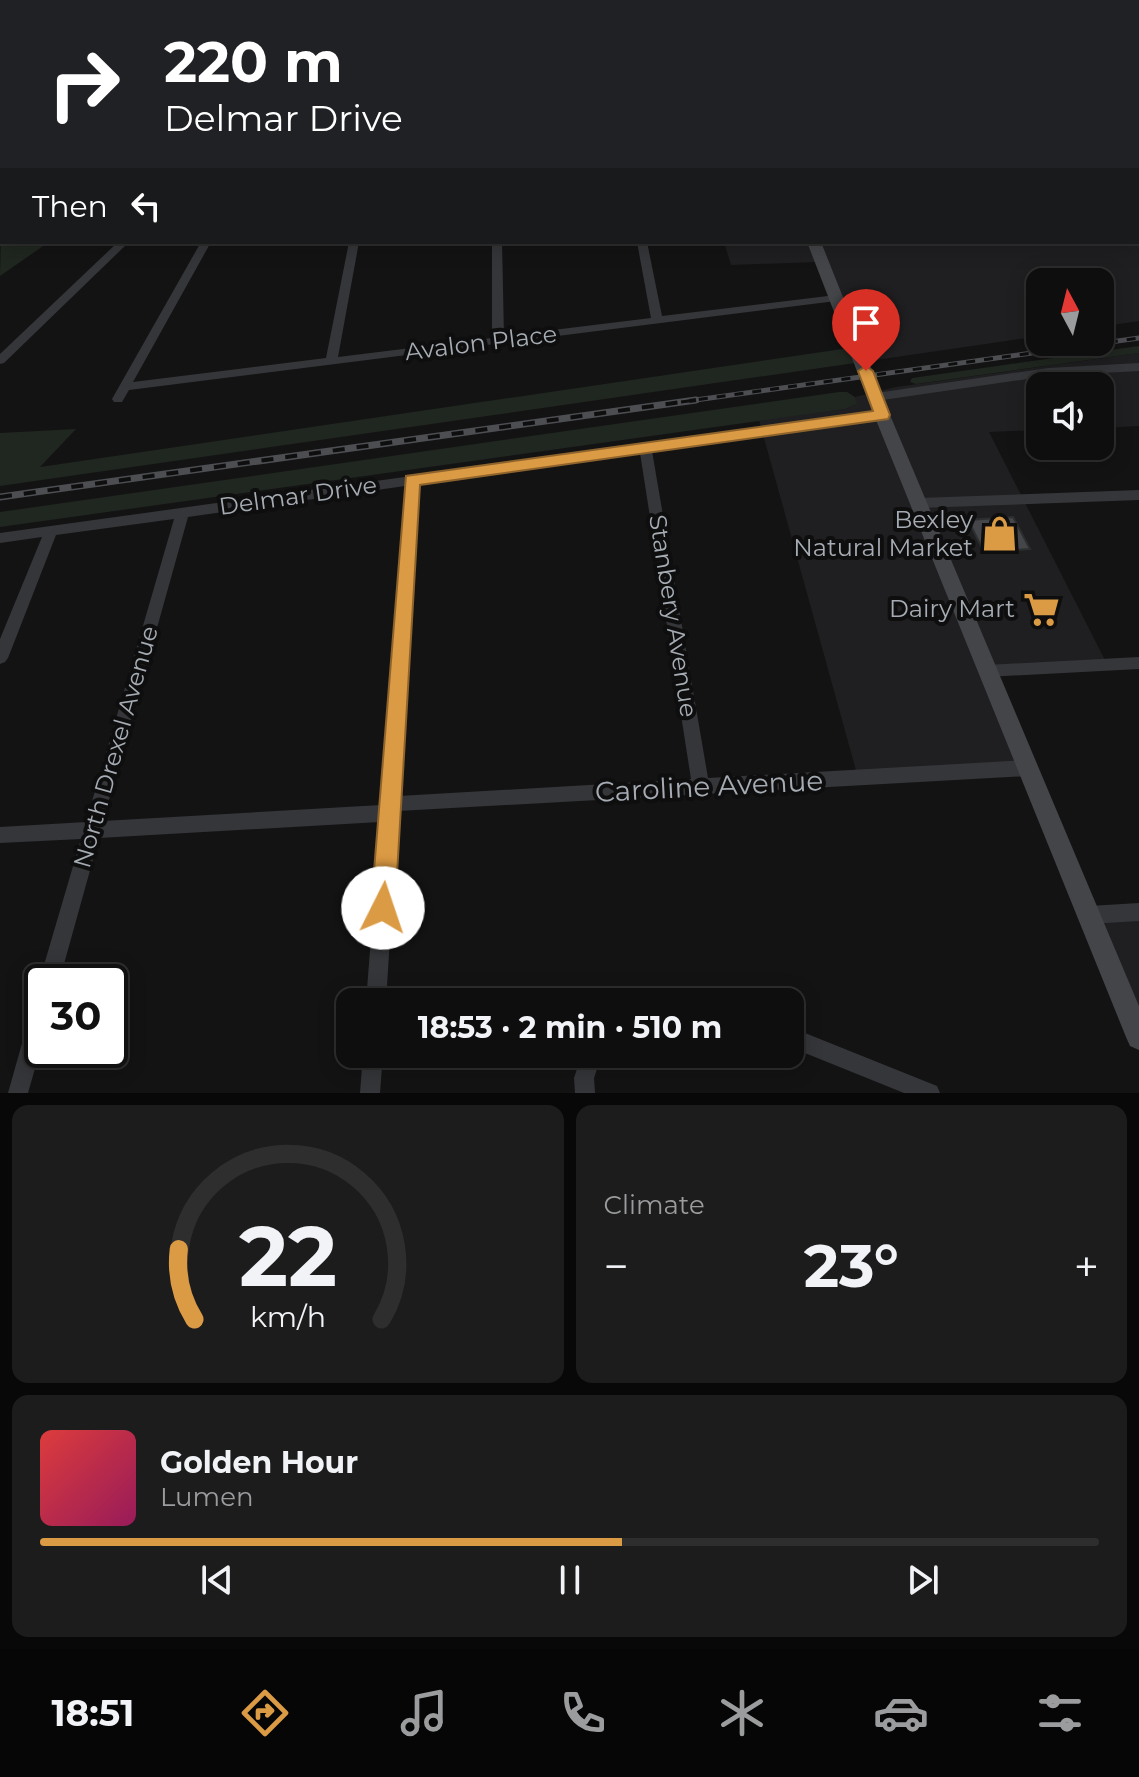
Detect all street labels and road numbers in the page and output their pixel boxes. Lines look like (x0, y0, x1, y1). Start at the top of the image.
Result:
street label: Avalon Place (403, 319, 559, 366)
street label: Delmar Drive (217, 470, 379, 521)
street label: Stanbery Avenue (643, 513, 704, 719)
street label: North Drexel Avenue (67, 623, 164, 871)
street label: Caroline Avenue (594, 763, 824, 809)

